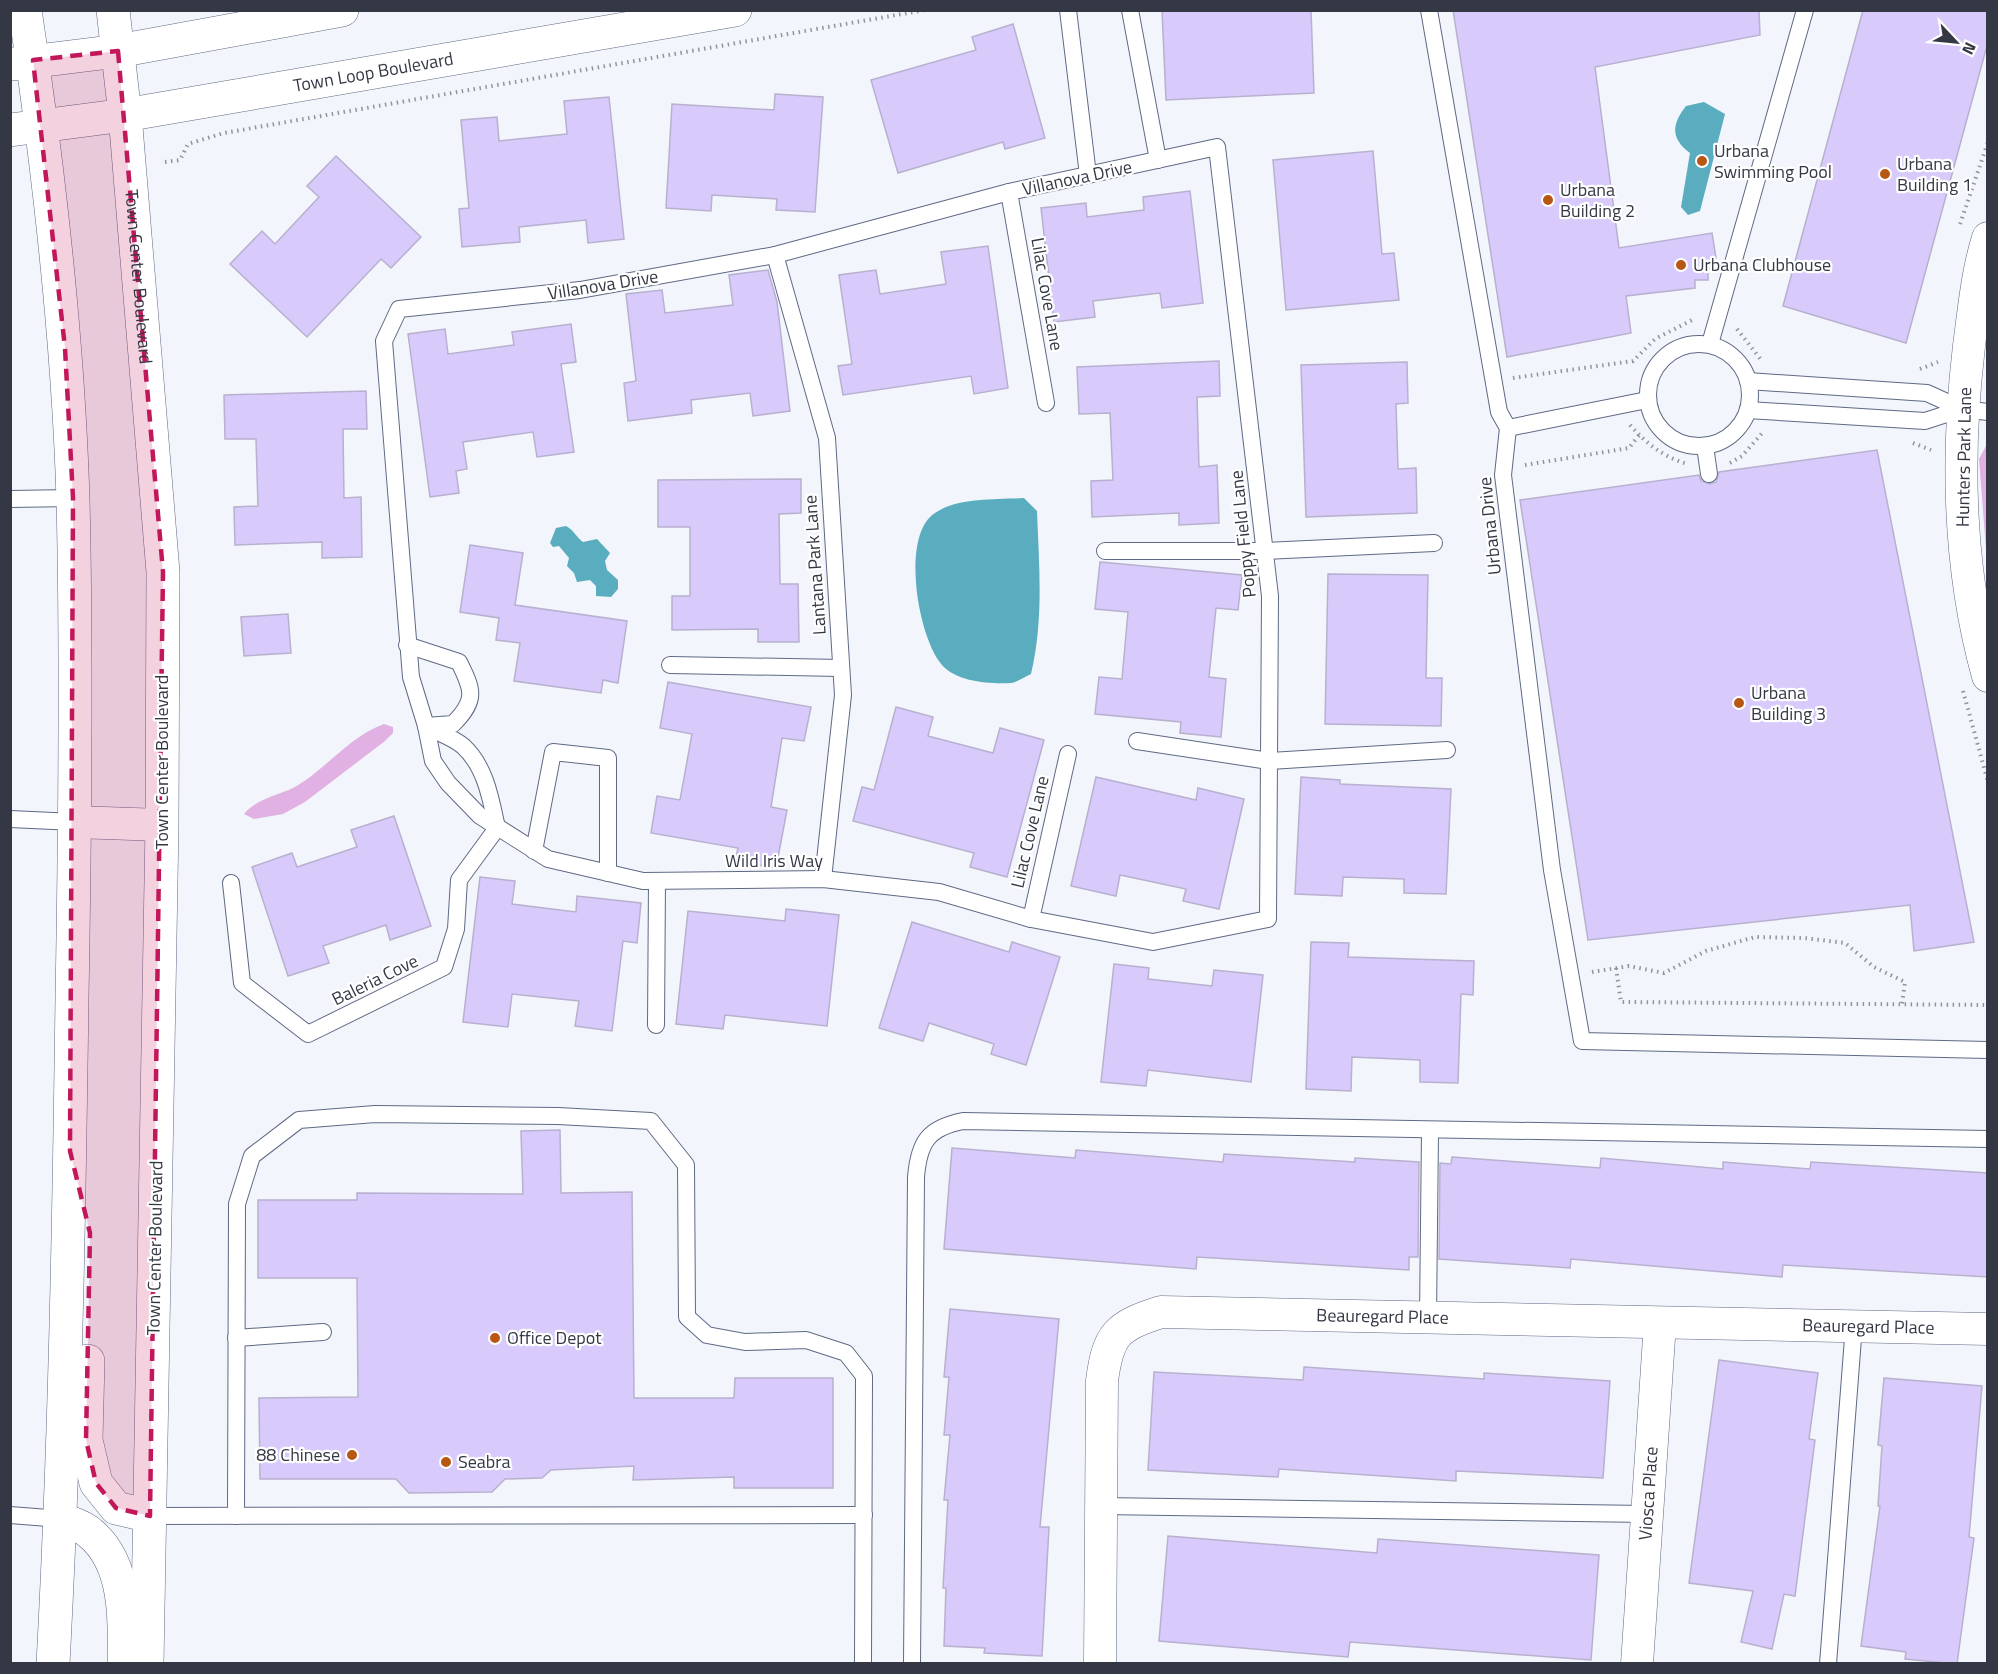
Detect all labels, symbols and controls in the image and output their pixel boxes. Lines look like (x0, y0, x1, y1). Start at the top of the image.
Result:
north arrow (1926, 12, 1986, 72)
text: N (1956, 38, 1983, 59)
street label: Town Loop Boulevard (291, 45, 455, 99)
place label: Urbana Swimming Pool (1714, 137, 1832, 185)
place label: Urbana Building 1 (1897, 150, 1972, 198)
street label: Villanova Drive (1019, 153, 1134, 202)
marker: Urbana Swimming Pool (1695, 154, 1709, 168)
marker: Urbana Building 1 (1878, 167, 1892, 181)
place label: Urbana Building 2 (1560, 176, 1635, 224)
street label: Town Center Boulevard (118, 188, 160, 365)
marker: Urbana Building 2 (1541, 193, 1555, 207)
street label: Lilac Cove Lane (1024, 235, 1071, 353)
place label: Urbana Clubhouse (1693, 251, 1831, 278)
marker: Urbana Clubhouse (1674, 258, 1688, 272)
street label: Villanova Drive (546, 262, 660, 307)
street label: Hunters Park Lane (1949, 387, 1978, 527)
street label: Poppy Field Lane (1222, 469, 1263, 599)
street label: Urbana Drive (1471, 476, 1508, 576)
street label: Lantana Park Lane (796, 494, 833, 636)
street label: Town Center Boulevard (148, 675, 175, 849)
place label: Urbana Building 3 (1751, 679, 1826, 727)
marker: Urbana Building 3 (1732, 696, 1746, 710)
street label: Lilac Cove Lane (1003, 773, 1056, 891)
street label: Wild Iris Way (725, 847, 823, 874)
street label: Baleria Cove (327, 947, 423, 1012)
street label: Town Center Boulevard (139, 1160, 170, 1336)
street label: Beauregard Place (1316, 1301, 1449, 1331)
street label: Beauregard Place (1802, 1311, 1935, 1341)
place label: Office Depot (507, 1324, 602, 1351)
marker: Office Depot (488, 1331, 502, 1345)
place label: 88 Chinese (256, 1441, 340, 1468)
street label: Viosca Place (1631, 1446, 1665, 1541)
marker: 88 Chinese (345, 1448, 359, 1462)
place label: Seabra (458, 1448, 511, 1475)
marker: Seabra (439, 1455, 453, 1469)

